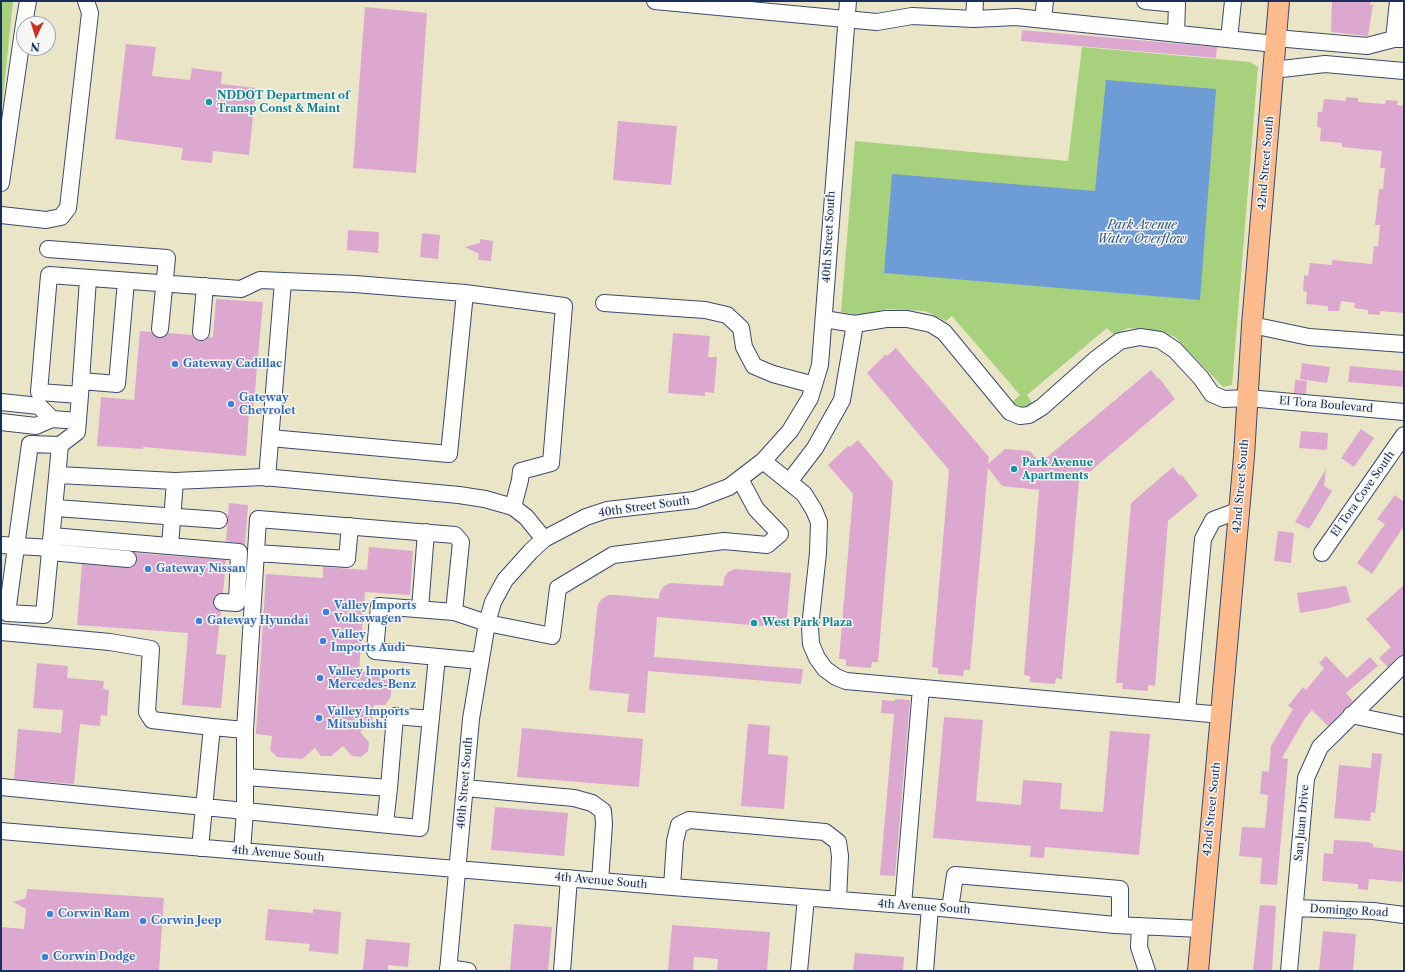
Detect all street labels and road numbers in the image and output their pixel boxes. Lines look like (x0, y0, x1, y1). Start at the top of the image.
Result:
street label: 42nd Street South (1255, 116, 1277, 210)
street label: 40th Street South (820, 191, 838, 283)
street label: El Tora Boulevard (1279, 394, 1373, 416)
street label: 42nd Street South (1230, 439, 1252, 533)
street label: El Tora Cove South (1328, 449, 1398, 539)
street label: 40th Street South (598, 494, 690, 520)
street label: 40th Street South (454, 737, 476, 829)
street label: 42nd Street South (1201, 761, 1223, 857)
street label: San Juan Drive (1292, 784, 1312, 862)
street label: 4th Avenue South (231, 843, 325, 865)
street label: 4th Avenue South (554, 870, 648, 892)
street label: 4th Avenue South (877, 897, 971, 917)
street label: Domingo Road (1309, 902, 1389, 920)

